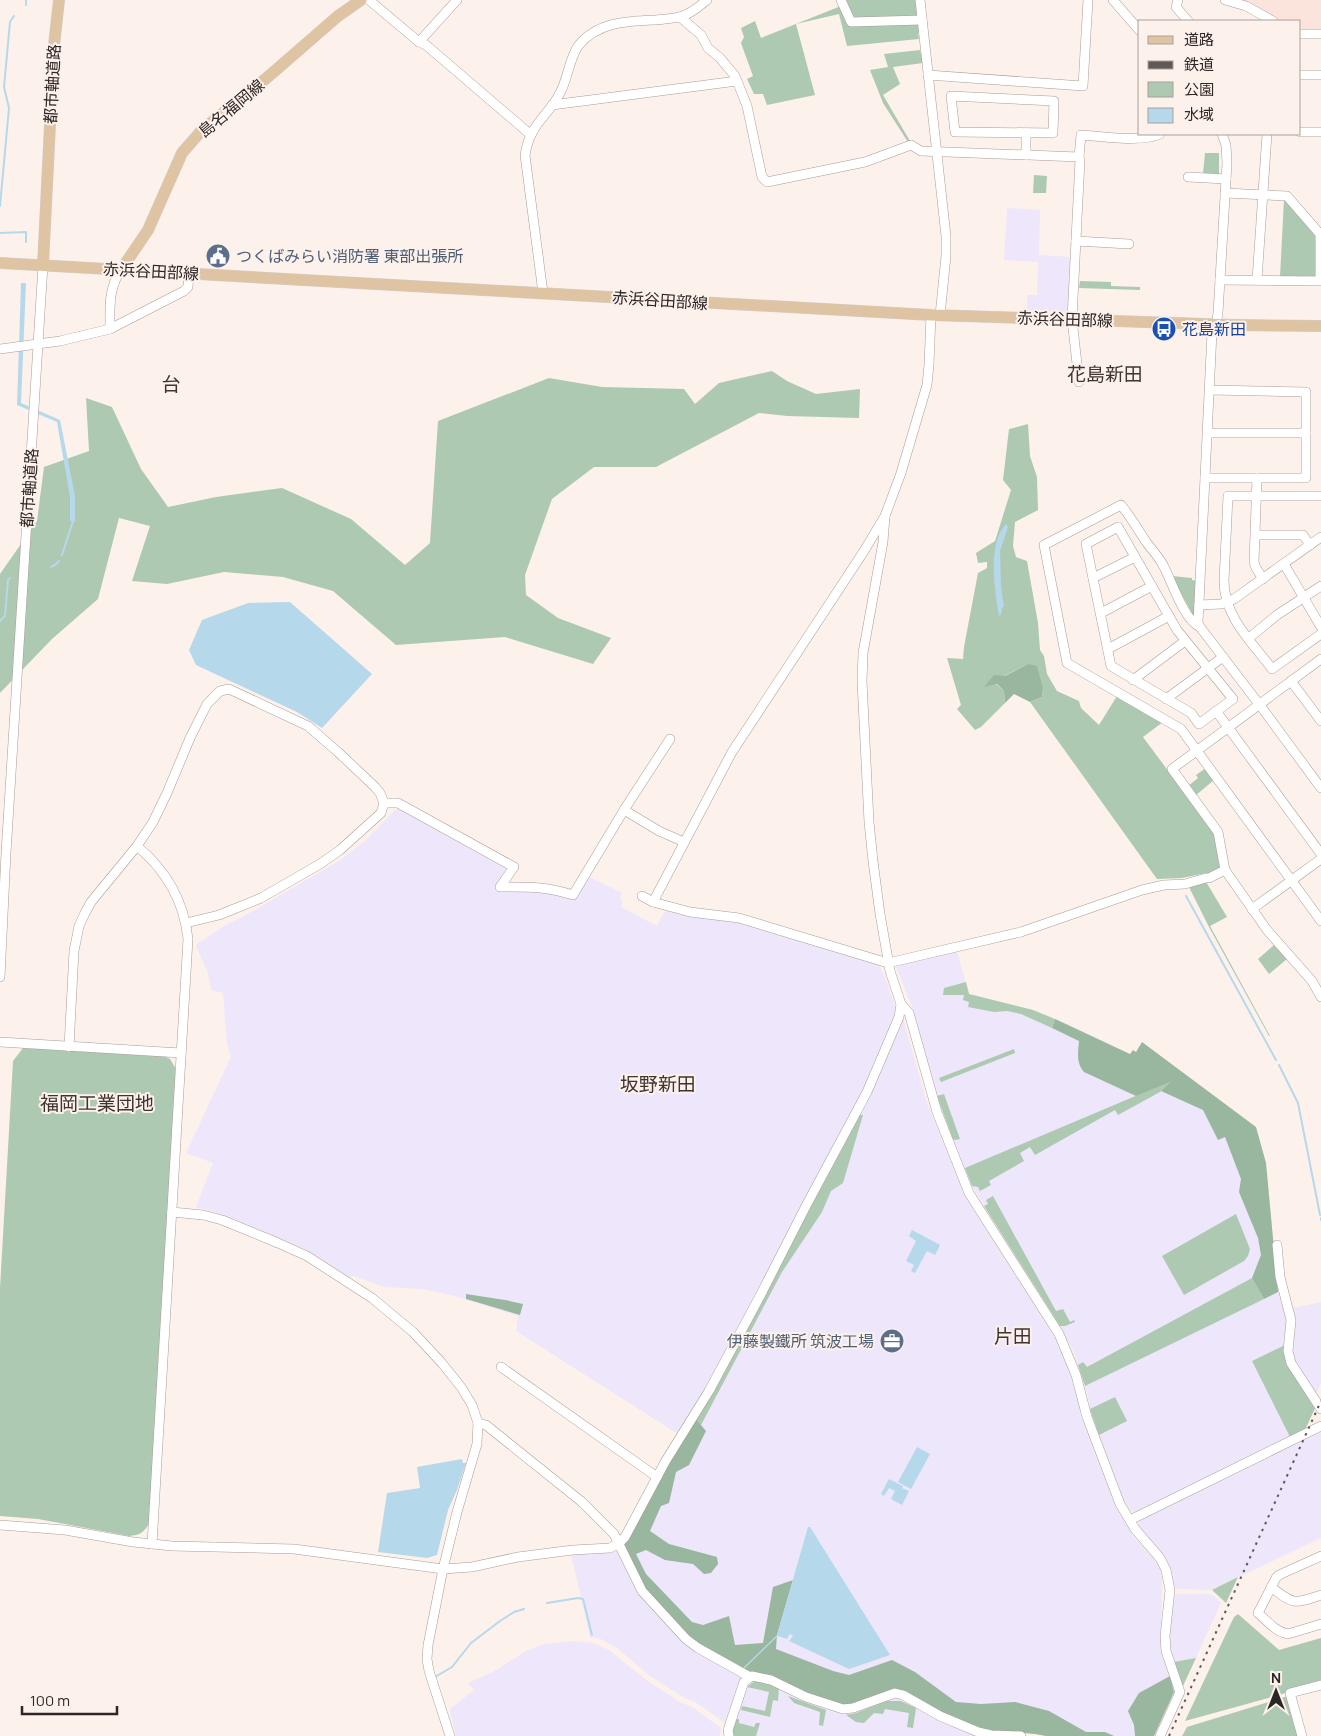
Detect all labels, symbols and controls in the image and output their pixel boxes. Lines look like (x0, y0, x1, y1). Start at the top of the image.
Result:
legend (1138, 20, 1301, 135)
text: 道路 (1184, 29, 1214, 50)
street label: 都市軸道路 (39, 43, 65, 125)
text: 鉄道 (1184, 54, 1214, 75)
street label: 島名福岡線 (193, 74, 269, 142)
text: 公園 (1184, 79, 1214, 100)
text: 水域 (1184, 104, 1214, 125)
public building icon: つくばみらい消防署 東部出張所 (205, 243, 231, 269)
place label: つくばみらい消防署 東部出張所 (236, 245, 463, 267)
street label: 赤浜谷田部線 (102, 258, 200, 284)
street label: 赤浜谷田部線 (611, 286, 709, 314)
street label: 赤浜谷田部線 (1017, 306, 1113, 332)
bus stop icon: 花島新田 (1151, 316, 1177, 342)
place label: 花島新田 (1182, 318, 1246, 340)
district label: 花島新田 (1067, 361, 1143, 387)
district label: 台 (161, 371, 181, 397)
street label: 都市軸道路 (15, 447, 43, 529)
district label: 坂野新田 (620, 1071, 696, 1097)
district label: 福岡工業団地 (40, 1090, 154, 1116)
district label: 片田 (994, 1323, 1032, 1349)
office icon: 伊藤製鐵所 筑波工場 (879, 1328, 905, 1354)
place label: 伊藤製鐵所 筑波工場 (727, 1330, 874, 1352)
north arrow (1251, 1666, 1301, 1716)
text: N (1271, 1668, 1281, 1687)
scale bar (22, 1684, 118, 1716)
text: 100 m (30, 1690, 70, 1711)

